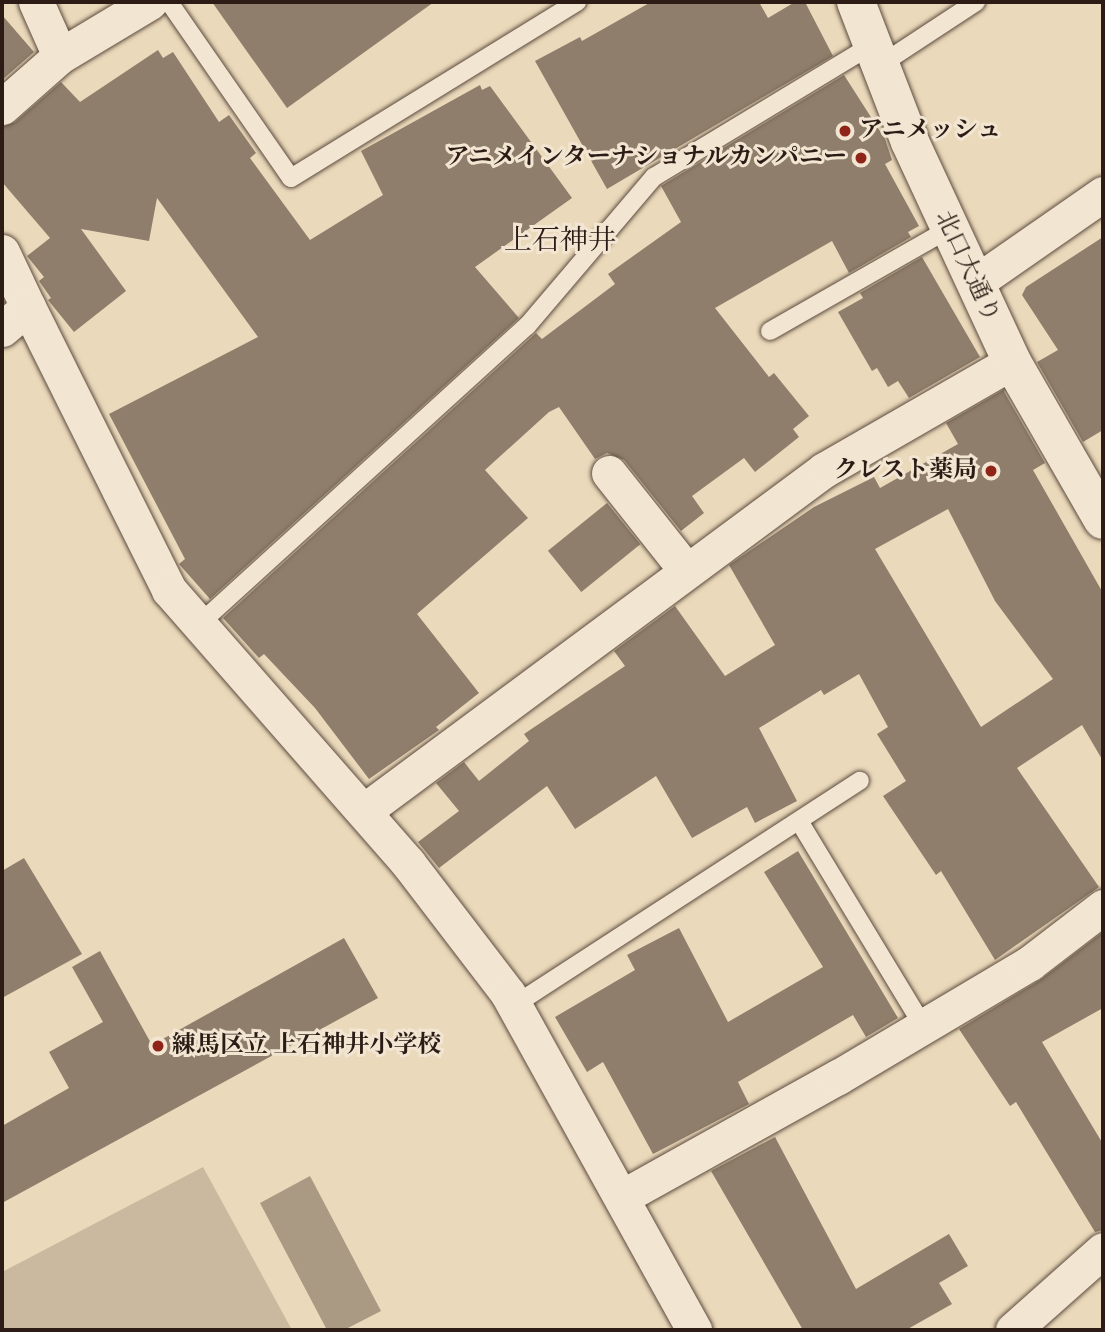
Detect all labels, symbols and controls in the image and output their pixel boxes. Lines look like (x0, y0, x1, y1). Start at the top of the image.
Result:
place label: アニメッシュ (859, 117, 1003, 145)
marker: アニメッシュ (837, 123, 853, 139)
place label: アニメインターナショナルカンパニー (439, 144, 847, 172)
marker: アニメインターナショナルカンパニー (853, 150, 869, 166)
street label: 北口大通り (929, 207, 1005, 327)
district label: 上石神井 (504, 225, 616, 259)
place label: クレスト薬局 (833, 457, 977, 485)
marker: クレスト薬局 (983, 463, 999, 479)
place label: 練馬区立 上石神井小学校 (172, 1032, 441, 1060)
marker: 練馬区立 上石神井小学校 (150, 1038, 166, 1054)

